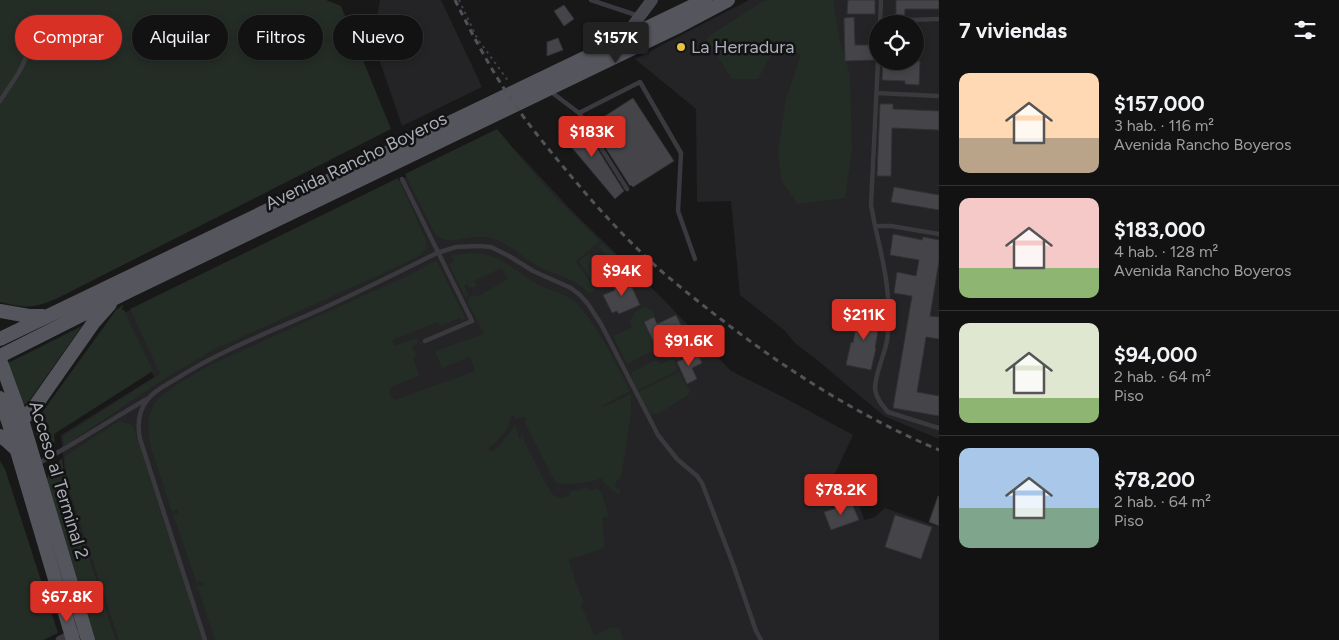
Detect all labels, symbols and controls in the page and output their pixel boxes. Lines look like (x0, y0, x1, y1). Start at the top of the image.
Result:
chip: Comprar (15, 15, 122, 60)
chip: Alquilar (132, 15, 228, 60)
chip: Filtros (238, 15, 323, 60)
chip: Nuevo (333, 15, 423, 60)
map controls (869, 15, 924, 70)
button: locate (869, 15, 924, 70)
icon: filters (1291, 16, 1319, 44)
text: 7 viviendas (959, 18, 1067, 43)
pin: $157K (581, 22, 651, 64)
text: $157K (594, 28, 638, 47)
place label: La Herradura (691, 36, 795, 58)
marker: La Herradura (675, 41, 687, 53)
text: $157,000 (1114, 91, 1205, 116)
icon: home (999, 93, 1059, 153)
street label: Avenida Rancho Boyeros (261, 107, 451, 215)
pin: $183K (557, 116, 627, 158)
text: 3 hab. · 116 m² (1114, 116, 1214, 135)
text: $183K (570, 122, 614, 141)
text: Avenida Rancho Boyeros (1114, 135, 1292, 154)
text: $183,000 (1114, 217, 1205, 242)
icon: home (999, 218, 1059, 278)
text: 4 hab. · 128 m² (1114, 242, 1218, 261)
pin: $94K (592, 254, 652, 297)
text: $94K (603, 261, 641, 280)
text: Avenida Rancho Boyeros (1114, 261, 1292, 280)
pin: $211K (829, 298, 899, 341)
text: $211K (843, 305, 885, 324)
pin: $91.6K (648, 324, 730, 367)
text: $91.6K (665, 331, 713, 350)
text: $94,000 (1114, 342, 1197, 367)
icon: home (999, 343, 1059, 403)
text: 2 hab. · 64 m² (1114, 367, 1211, 386)
text: Piso (1114, 386, 1144, 405)
street label: Acceso al Terminal 2 (24, 398, 94, 562)
text: $78,200 (1114, 467, 1195, 492)
icon: home (999, 468, 1059, 528)
pin: $78.2K (800, 474, 882, 516)
text: $78.2K (815, 480, 867, 499)
text: 2 hab. · 64 m² (1114, 492, 1211, 511)
text: Piso (1114, 511, 1144, 530)
pin: $67.8K (26, 580, 108, 623)
text: $67.8K (41, 587, 93, 606)

